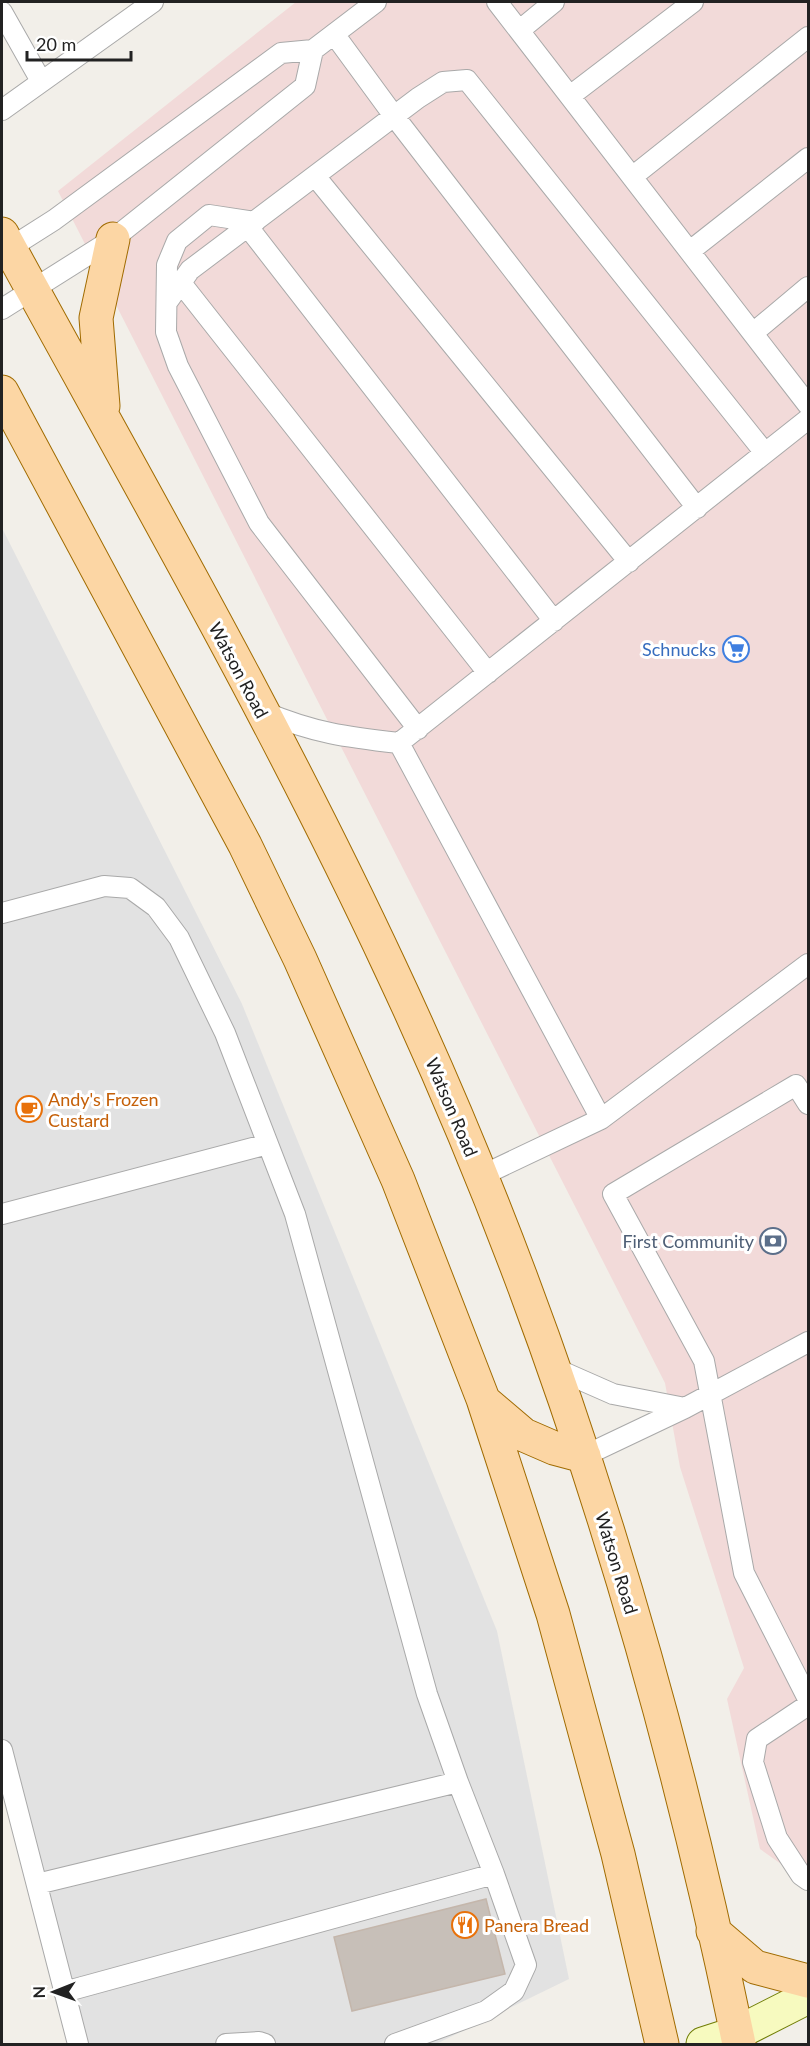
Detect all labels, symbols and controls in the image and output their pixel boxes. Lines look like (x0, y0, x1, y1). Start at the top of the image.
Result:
scale bar (27, 24, 130, 62)
text: 20 m (36, 33, 76, 55)
street label: Watson Road (205, 618, 273, 722)
supermarket icon: Schnucks (721, 634, 751, 664)
place label: Schnucks (642, 638, 716, 660)
street label: Watson Road (421, 1054, 483, 1160)
place label: Andy's Frozen Custard (48, 1088, 159, 1131)
cafe icon: Andy's Frozen Custard (14, 1094, 44, 1124)
bank icon: First Community (758, 1226, 788, 1256)
place label: First Community (622, 1230, 755, 1252)
street label: Watson Road (591, 1509, 643, 1617)
restaurant icon: Panera Bread (450, 1910, 480, 1940)
place label: Panera Bread (484, 1914, 589, 1936)
north arrow (24, 1962, 84, 2022)
text: N (29, 1986, 48, 1999)

